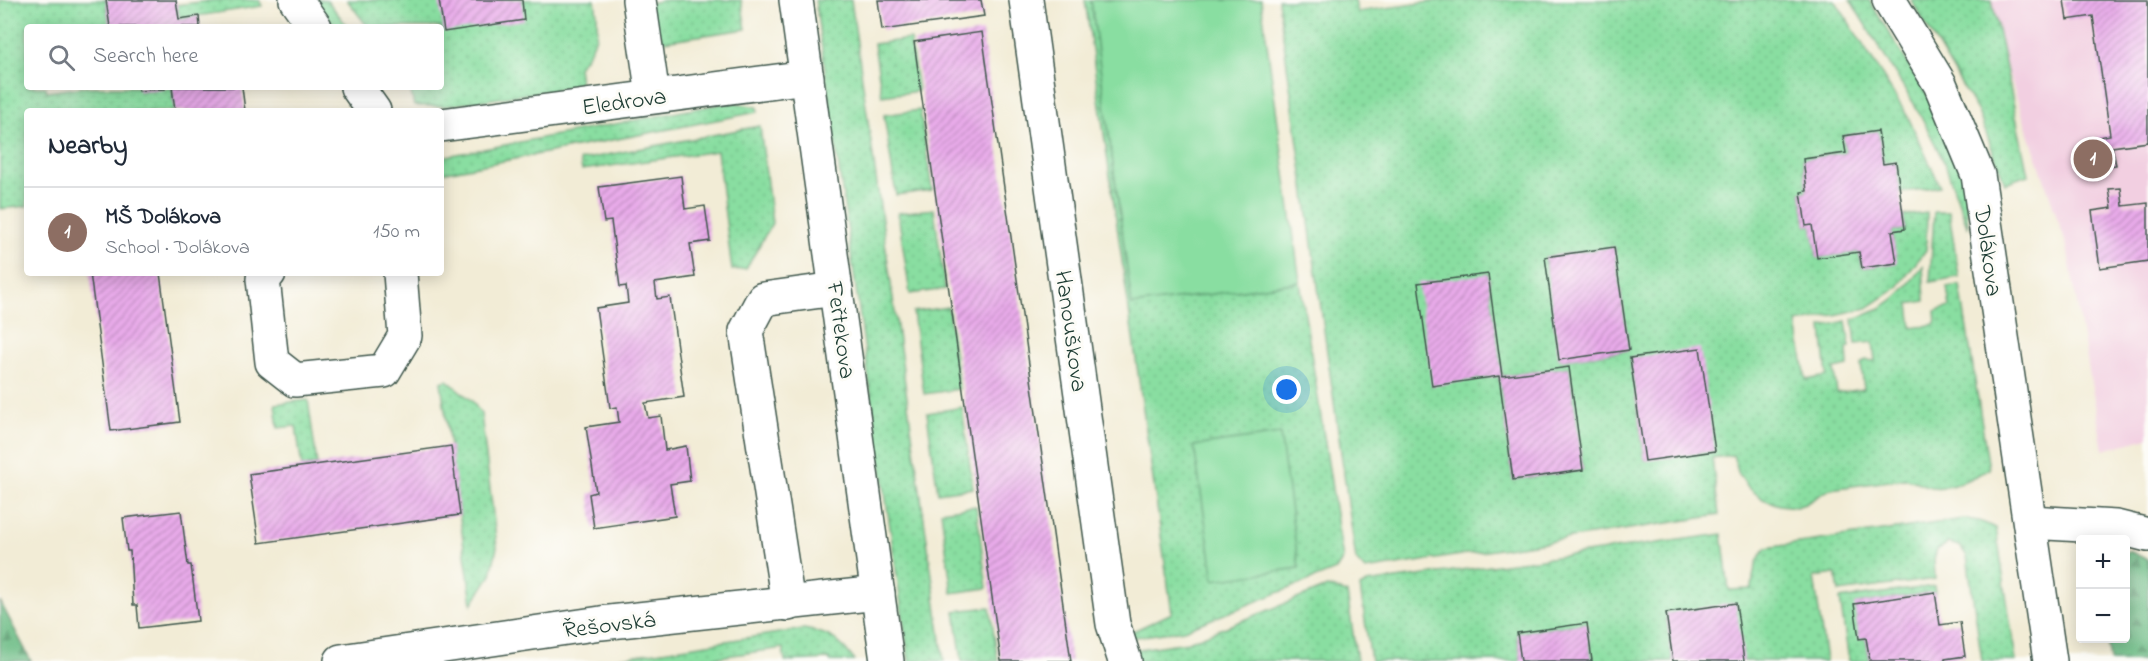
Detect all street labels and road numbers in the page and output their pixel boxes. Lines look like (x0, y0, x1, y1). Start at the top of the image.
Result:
street label: Eledrova (580, 80, 669, 127)
street label: Dolákova (1963, 203, 2010, 299)
street label: Hanouškova (1044, 268, 1095, 394)
street label: Feřtekova (815, 279, 864, 381)
street label: Řešovská (561, 603, 658, 650)

